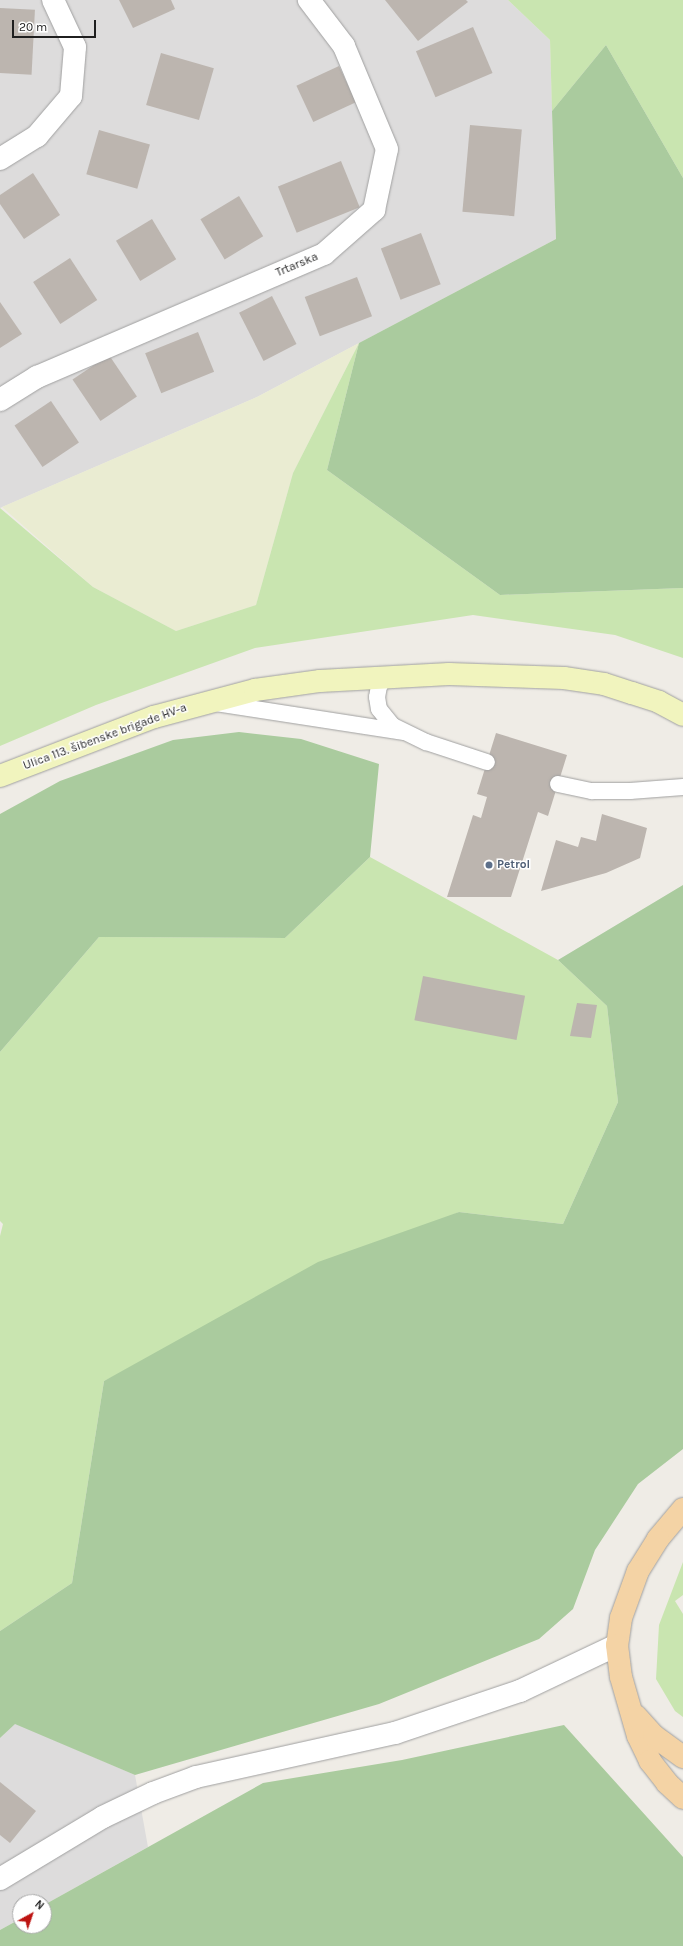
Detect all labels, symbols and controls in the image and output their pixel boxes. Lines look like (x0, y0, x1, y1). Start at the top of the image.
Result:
scale bar (14, 12, 98, 38)
text: 20 m (19, 20, 47, 34)
street label: Trtarska (274, 250, 320, 280)
street label: Ulica 113. šibenske brigade HV-a (21, 701, 189, 773)
place label: Petrol (497, 858, 530, 872)
marker: Petrol (484, 860, 494, 870)
north arrow (12, 1894, 52, 1934)
text: N (32, 1898, 47, 1913)

